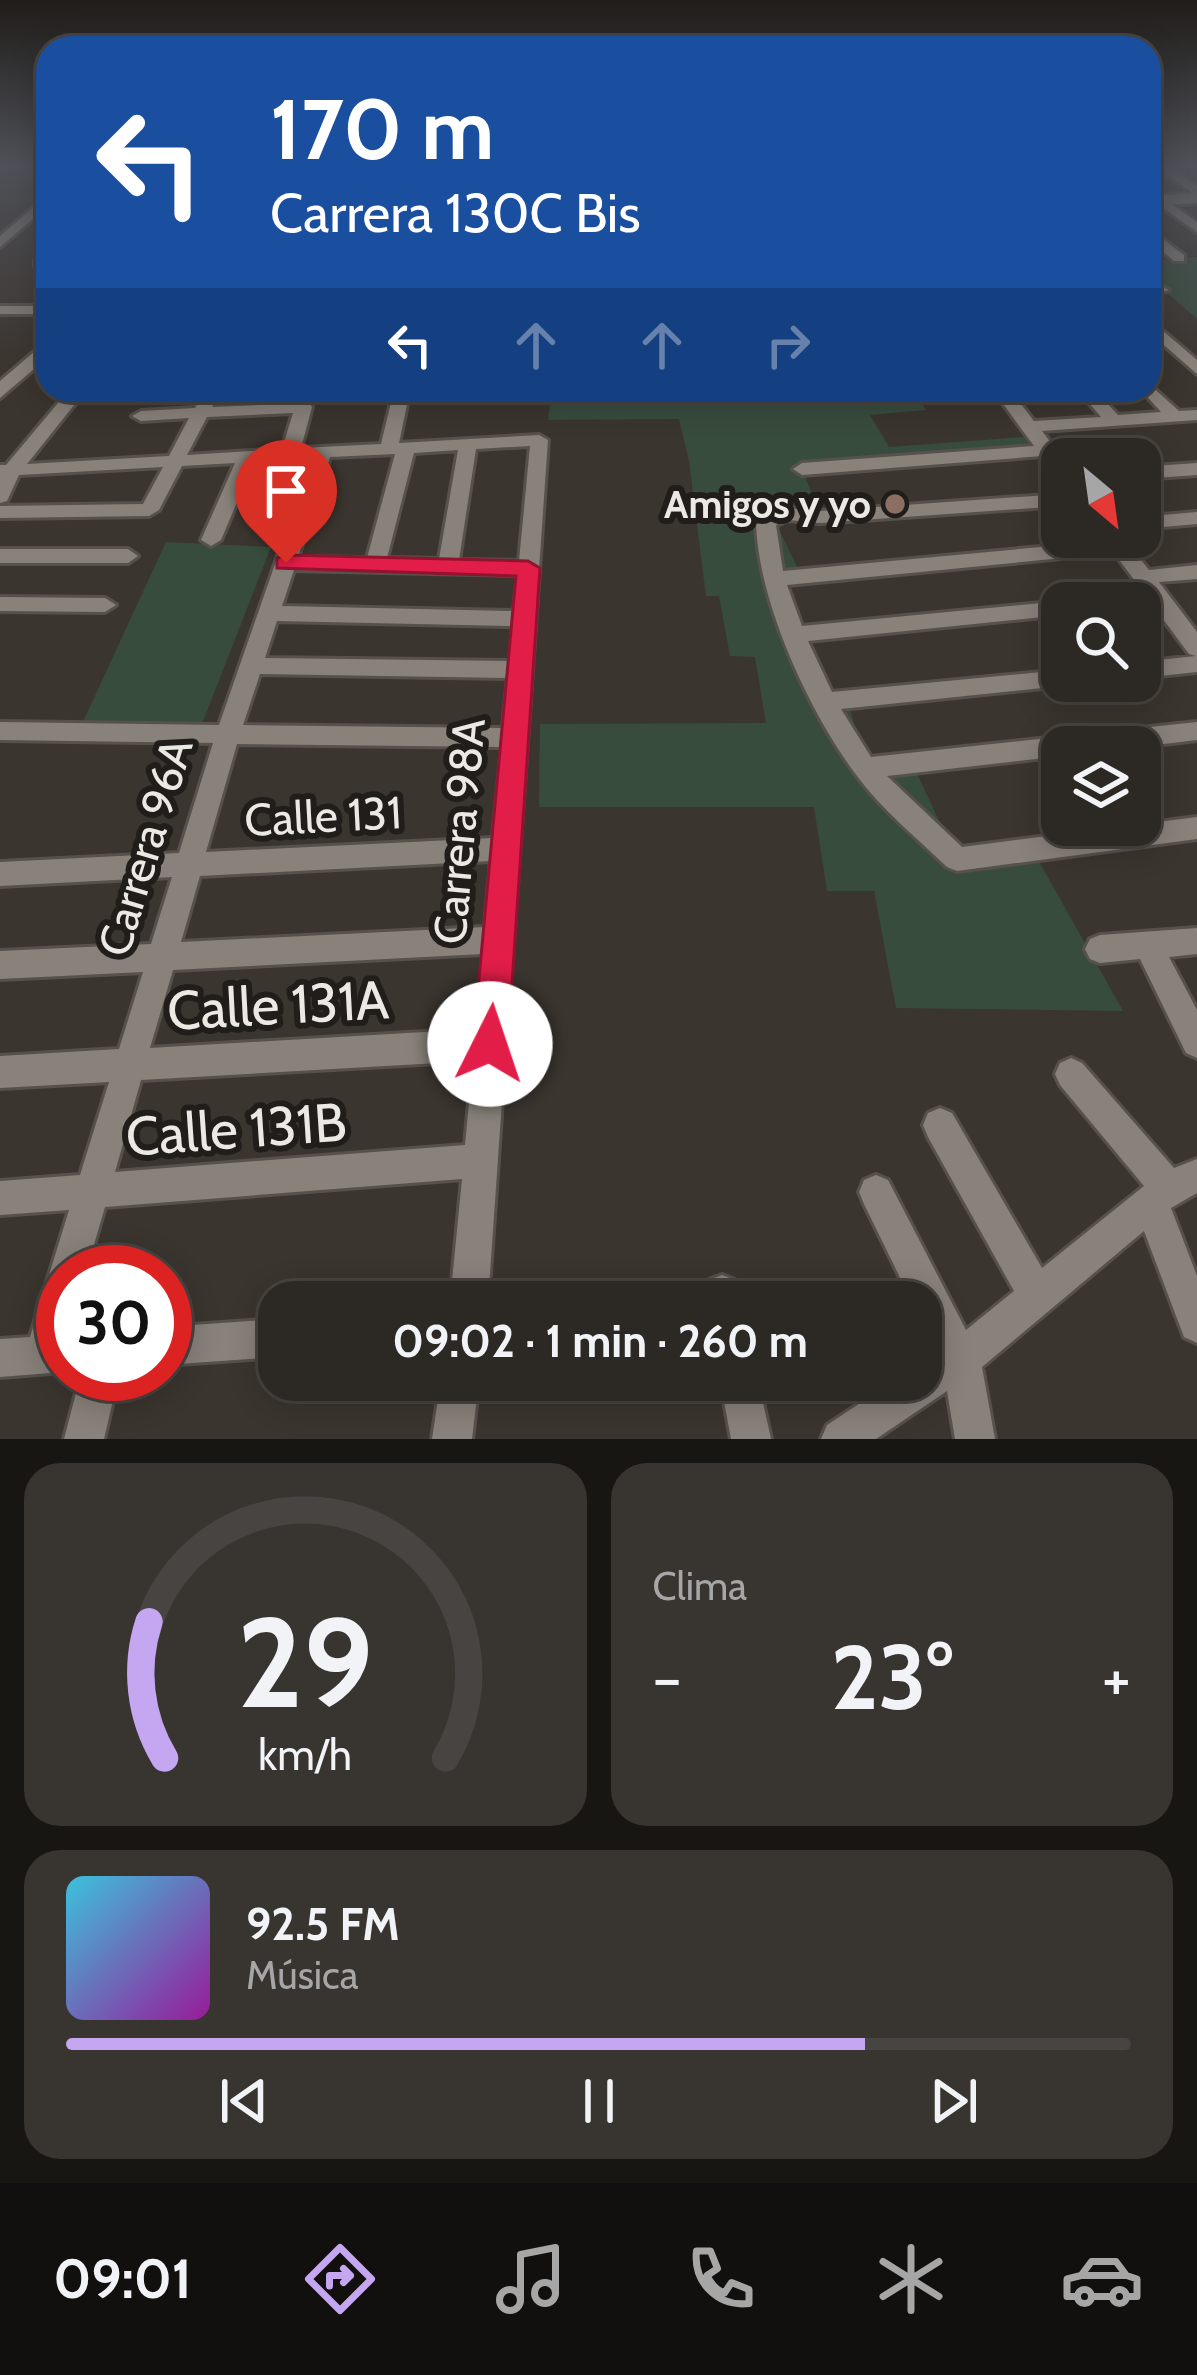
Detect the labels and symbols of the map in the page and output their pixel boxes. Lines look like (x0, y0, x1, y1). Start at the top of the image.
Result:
north arrow (1041, 438, 1161, 558)
pin (235, 440, 337, 563)
place label: Amigos y yo (664, 480, 871, 528)
marker: Amigos y yo (882, 491, 908, 517)
street label: Carrera 98A (422, 716, 496, 946)
street label: Carrera 96A (86, 731, 204, 962)
street label: Calle 131 (243, 785, 403, 847)
street label: Calle 131A (165, 966, 391, 1044)
position arrow (427, 981, 553, 1107)
street label: Calle 131B (124, 1088, 348, 1170)
speed limit sign: 30 (36, 1245, 192, 1401)

